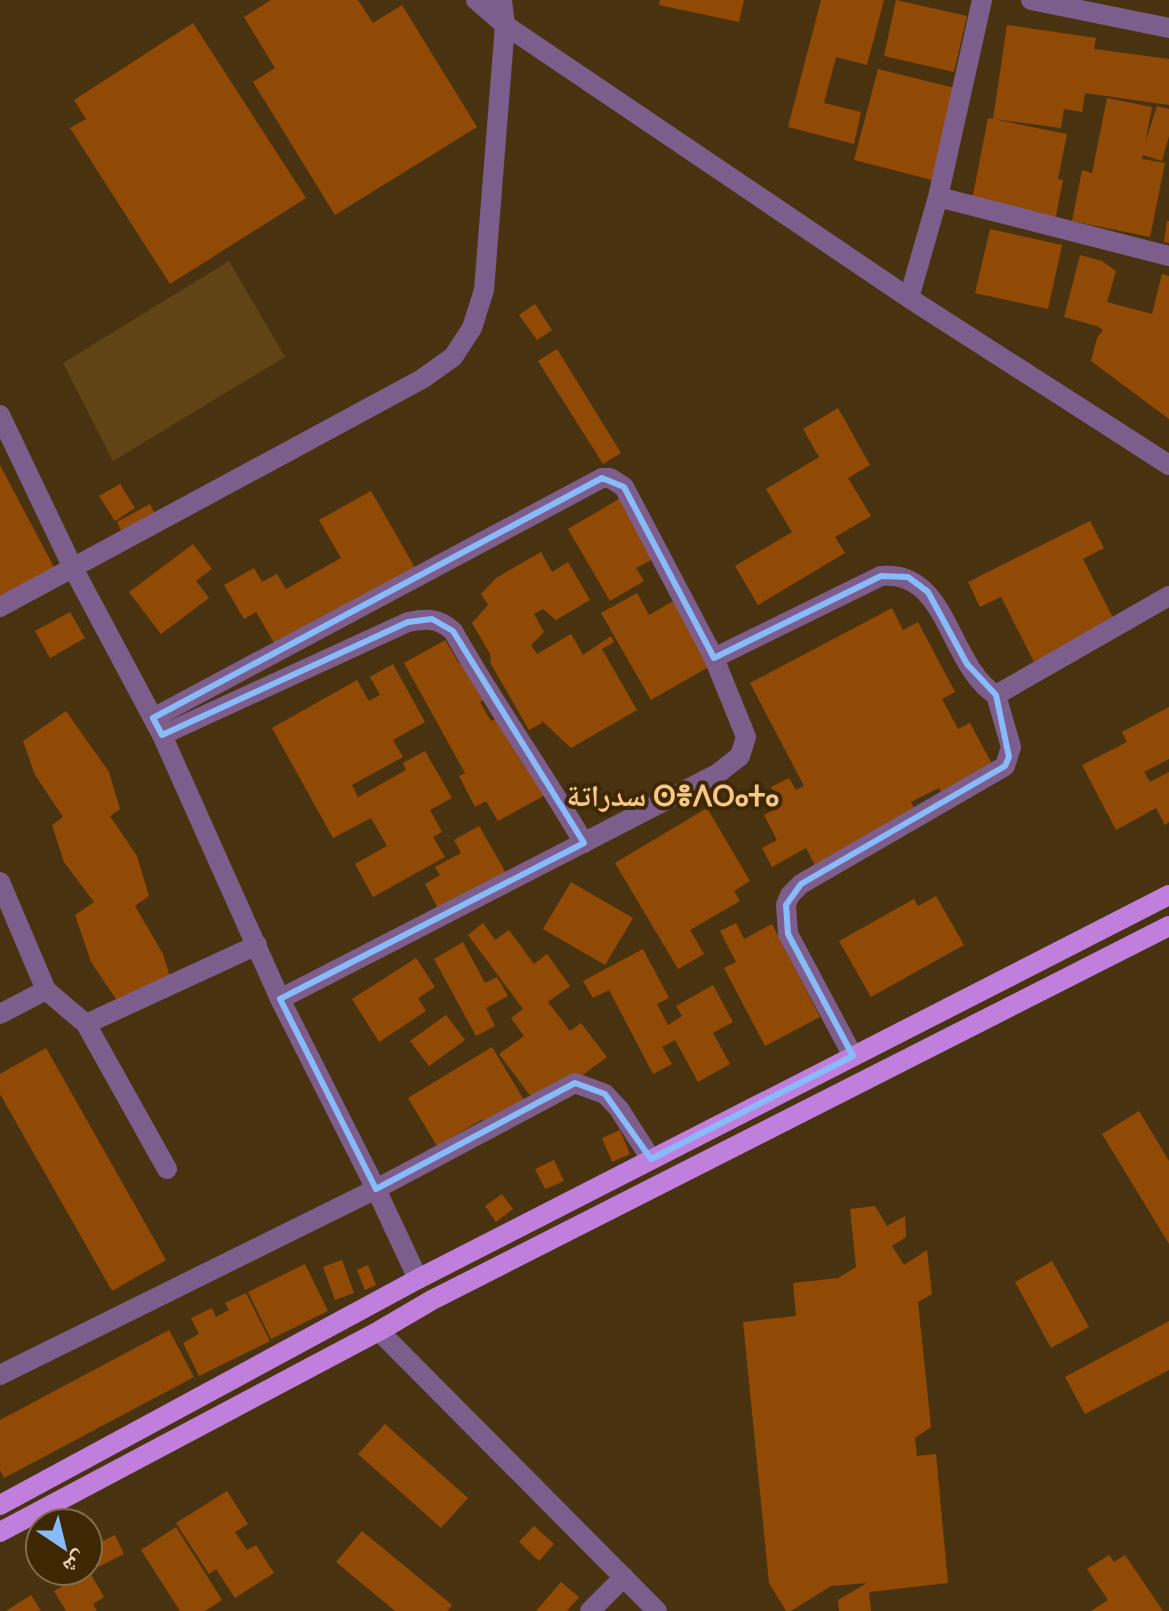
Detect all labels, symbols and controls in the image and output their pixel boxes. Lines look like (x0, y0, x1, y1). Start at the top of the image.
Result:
district label: سدراتة ⵙⴻⴷⵔⴰⵜⴰ (567, 776, 779, 812)
north arrow (24, 1507, 104, 1587)
text: ش (58, 1545, 93, 1582)

